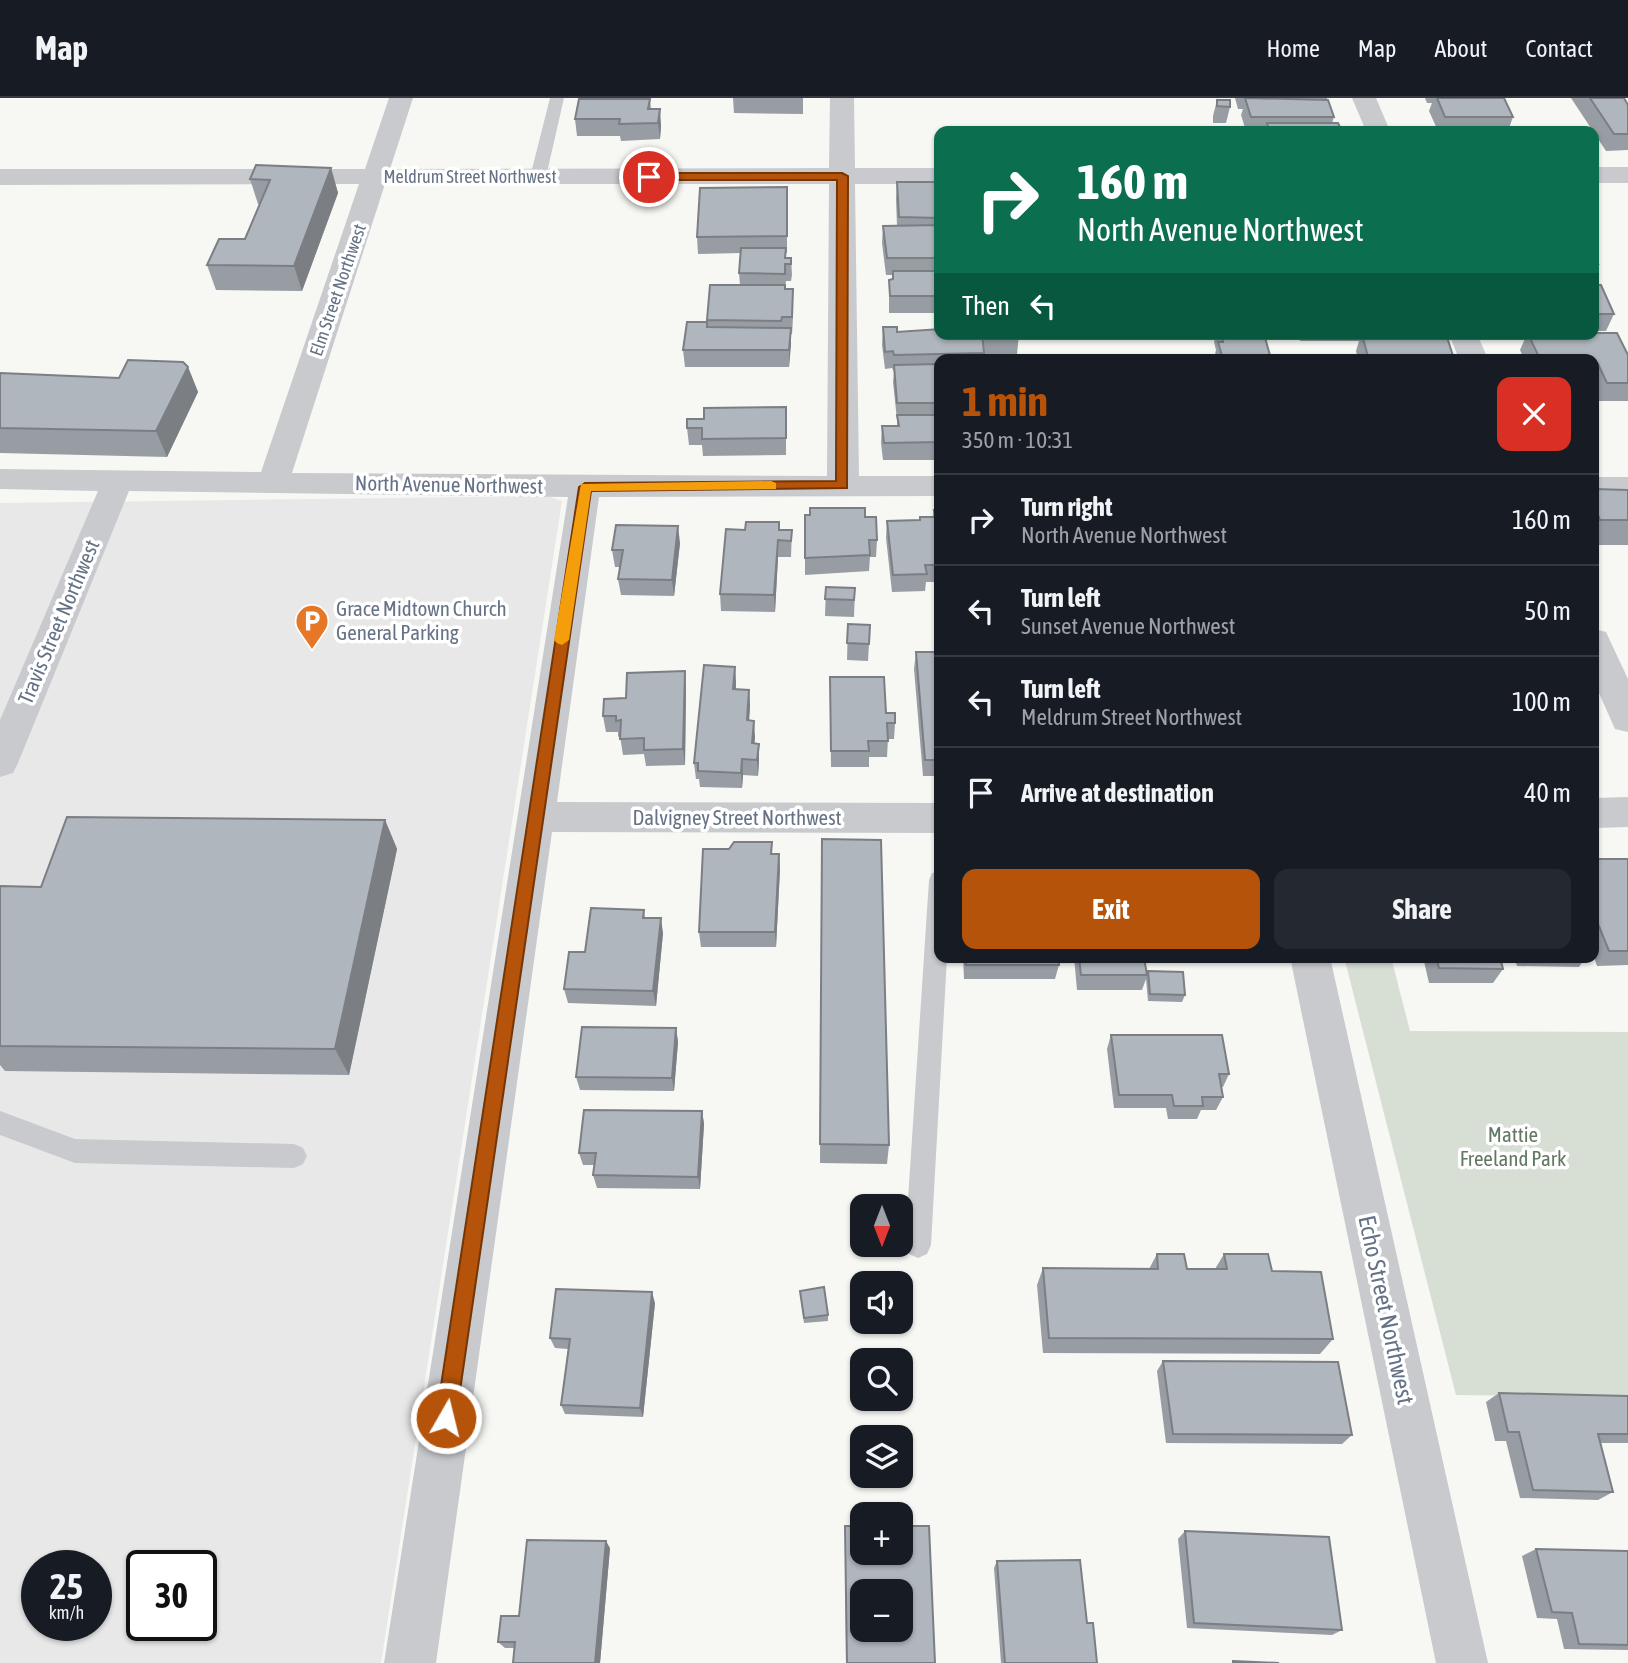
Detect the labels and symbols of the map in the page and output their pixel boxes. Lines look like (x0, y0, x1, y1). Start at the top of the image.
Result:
pin (619, 147, 679, 207)
street label: Meldrum Street Northwest (383, 166, 557, 187)
street label: Elm Street Northwest (305, 221, 370, 359)
street label: North Avenue Northwest (355, 470, 543, 498)
street label: Travis Street Northwest (13, 536, 104, 707)
place label: Grace Midtown Church General Parking (336, 596, 507, 644)
parking icon: Grace Midtown Church General Parking (293, 602, 331, 651)
street label: Dalvigney Street Northwest (632, 805, 842, 829)
park label: Mattie Freeland Park (1460, 1122, 1566, 1170)
north arrow (850, 1194, 914, 1256)
street label: Echo Street Northwest (1353, 1213, 1420, 1407)
position arrow (409, 1381, 483, 1455)
speed limit sign: 30 (126, 1550, 217, 1641)

